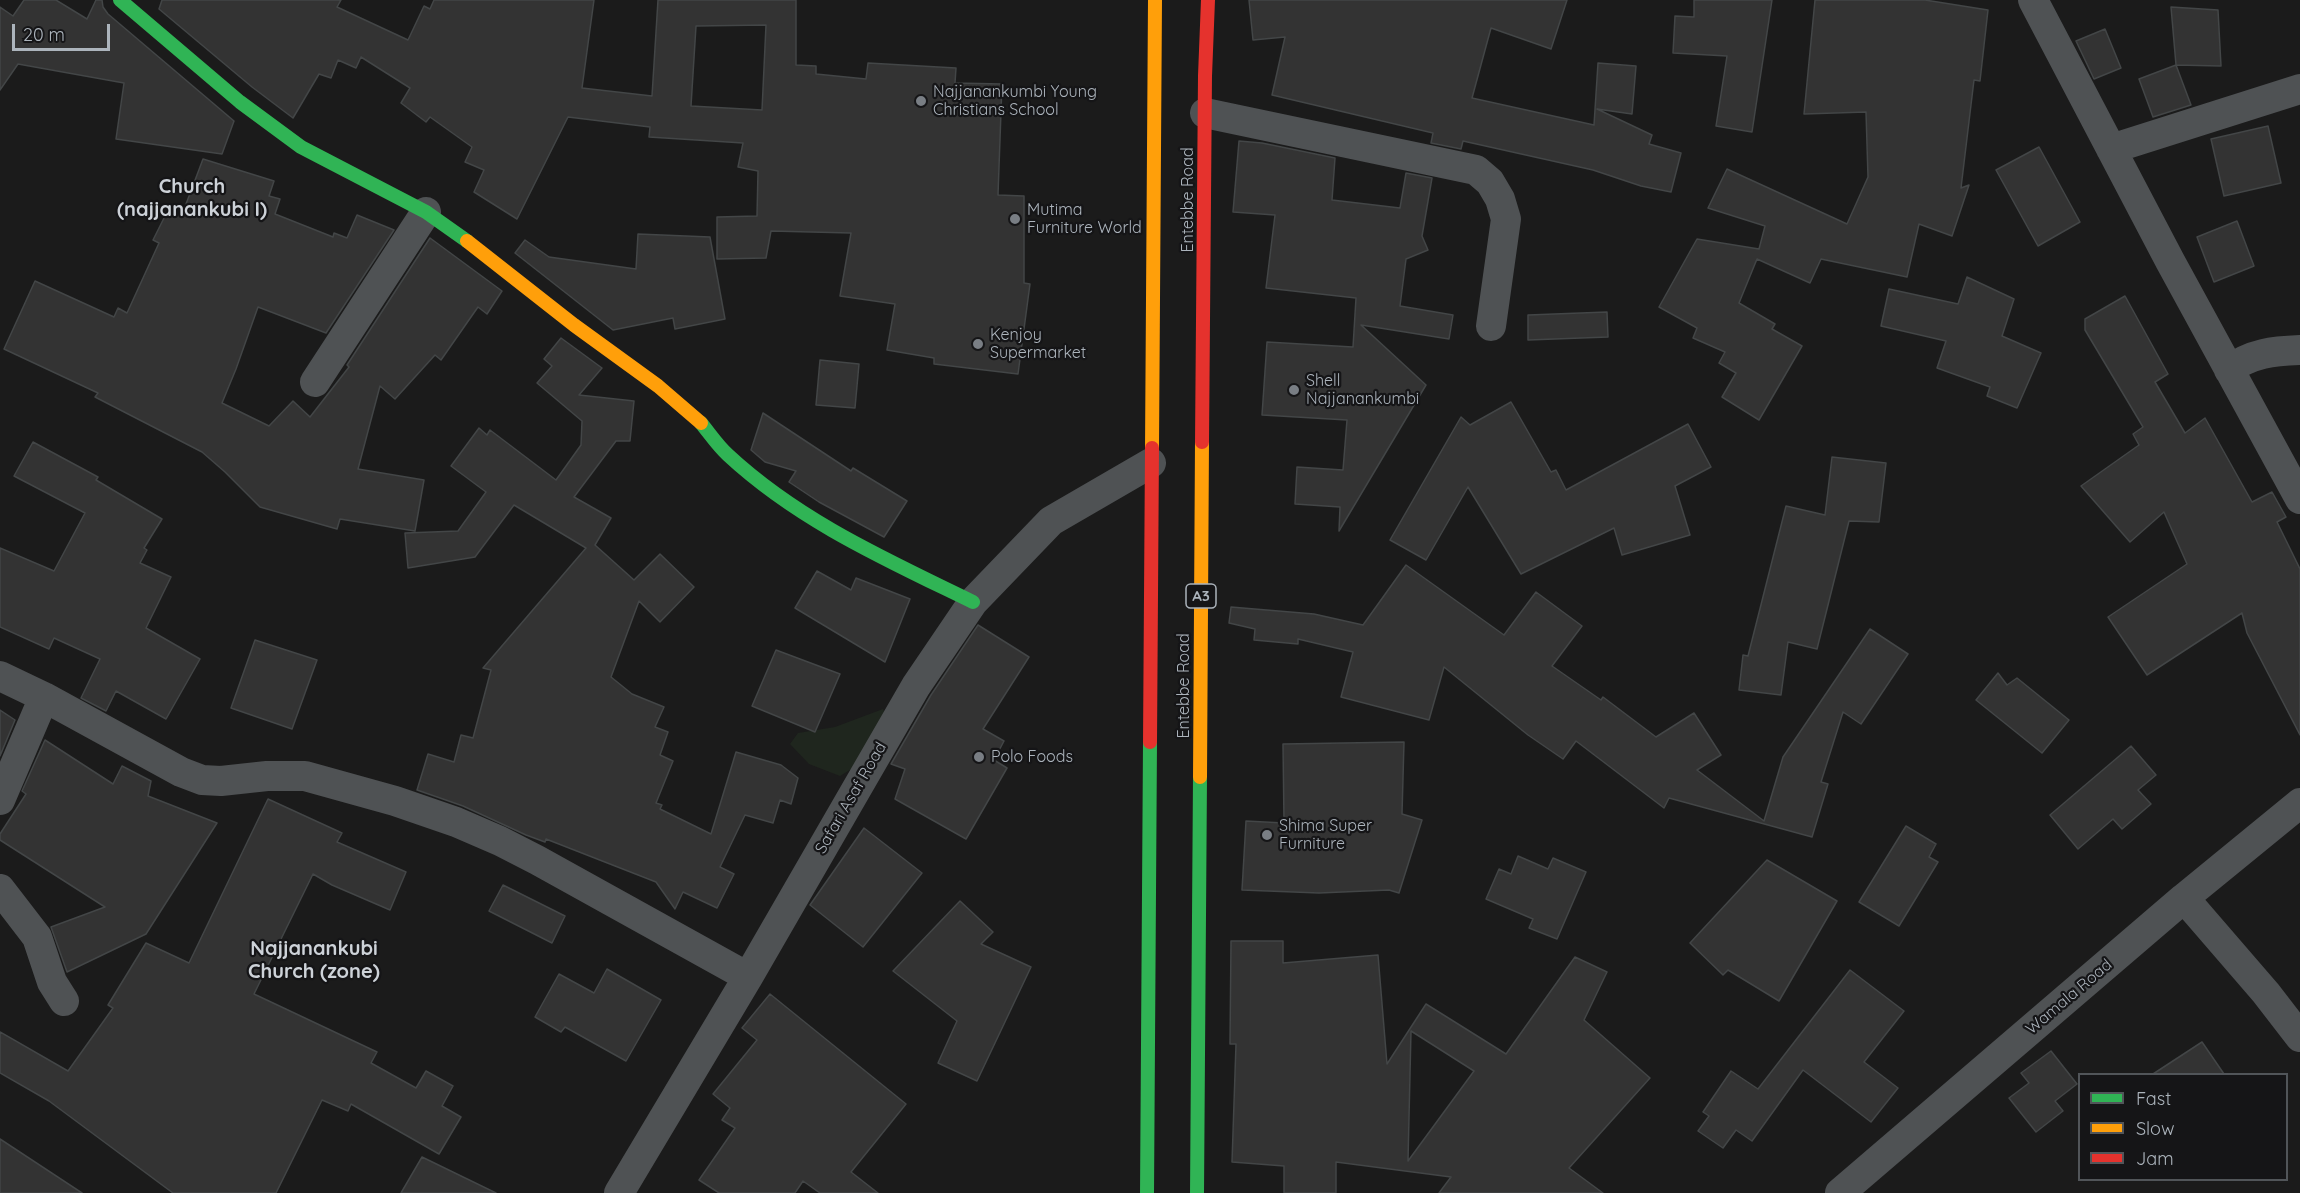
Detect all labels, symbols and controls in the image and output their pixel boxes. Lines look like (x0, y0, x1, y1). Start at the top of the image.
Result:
scale bar (15, 12, 112, 50)
text: 20 m (23, 23, 65, 46)
place label: Najjanankumbi Young Christians School (933, 82, 1097, 120)
marker: Najjanankumbi Young Christians School (914, 94, 928, 108)
street label: Entebbe Road (1178, 147, 1198, 253)
district label: Church (najjanankubi I) (117, 175, 267, 222)
place label: Mutima Furniture World (1027, 200, 1142, 238)
marker: Mutima Furniture World (1008, 212, 1022, 226)
place label: Kenjoy Supermarket (990, 325, 1086, 363)
marker: Kenjoy Supermarket (971, 337, 985, 351)
place label: Shell Najjanankumbi (1306, 371, 1419, 409)
marker: Shell Najjanankumbi (1287, 383, 1301, 397)
road number: A3 (1186, 584, 1216, 608)
street label: Entebbe Road (1174, 633, 1194, 739)
street label: Safari Asaf Road (811, 739, 891, 857)
place label: Polo Foods (991, 747, 1073, 767)
marker: Polo Foods (972, 750, 986, 764)
place label: Shima Super Furniture (1279, 816, 1372, 854)
marker: Shima Super Furniture (1260, 828, 1274, 842)
district label: Najjanankubi Church (zone) (248, 937, 380, 984)
street label: Wamala Road (2022, 955, 2116, 1039)
legend (2078, 1073, 2288, 1181)
text: Fast (2136, 1087, 2171, 1110)
text: Slow (2136, 1117, 2174, 1140)
text: Jam (2136, 1147, 2174, 1170)

